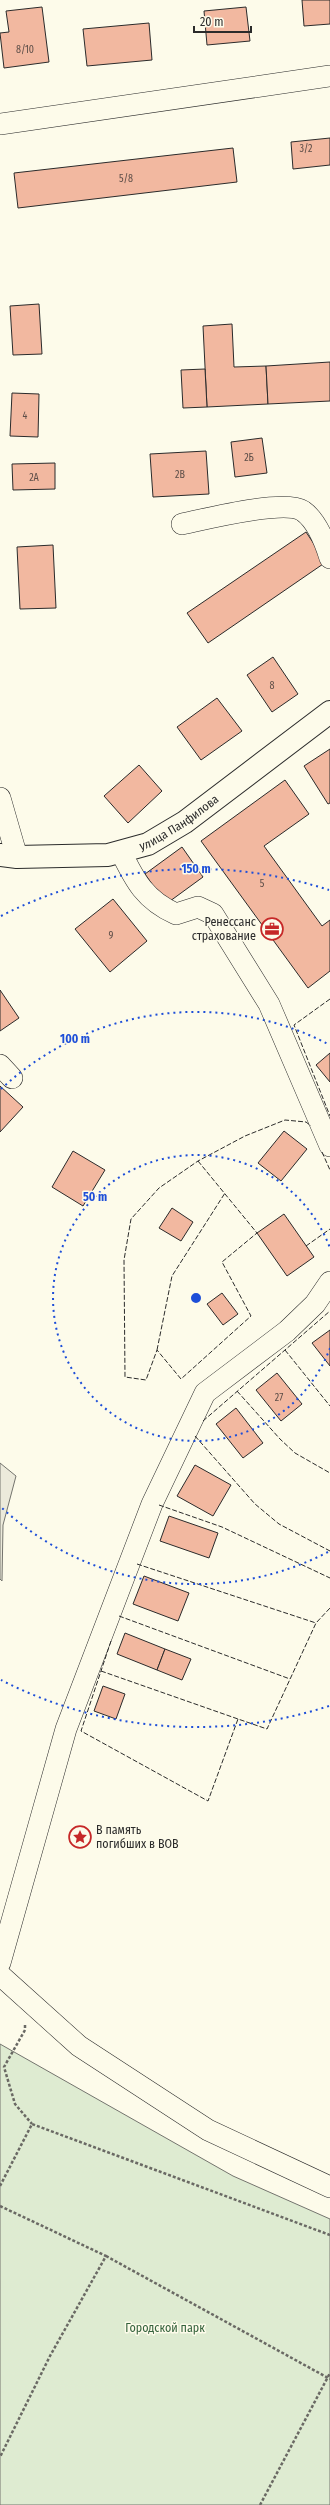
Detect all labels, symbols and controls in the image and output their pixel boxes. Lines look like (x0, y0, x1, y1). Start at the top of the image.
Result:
scale bar (194, 8, 251, 34)
text: 20 m (200, 15, 224, 29)
house number: 8/10 (16, 44, 34, 56)
house number: 3/2 (300, 143, 313, 155)
house number: 5/8 (119, 173, 133, 185)
house number: 4 (23, 410, 28, 422)
house number: 2Б (244, 452, 254, 464)
house number: 2В (175, 469, 185, 481)
house number: 2А (29, 472, 40, 484)
house number: 8 (270, 680, 275, 692)
street label: улица Панфилова (138, 792, 221, 853)
text: 150 m (181, 862, 211, 876)
house number: 5 (260, 878, 265, 890)
place label: Ренессанс страхование (192, 915, 256, 943)
office icon: Ренессанс страхование (259, 916, 285, 942)
house number: 9 (109, 930, 114, 942)
text: 100 m (60, 1032, 90, 1046)
text: 50 m (83, 1190, 107, 1204)
centre of rings (189, 1291, 203, 1305)
house number: 27 (275, 1392, 283, 1404)
place label: В память погибших в ВОВ (96, 1823, 179, 1851)
place icon: В память погибших в ВОВ (67, 1824, 93, 1850)
park label: Городской парк (125, 2321, 205, 2335)

